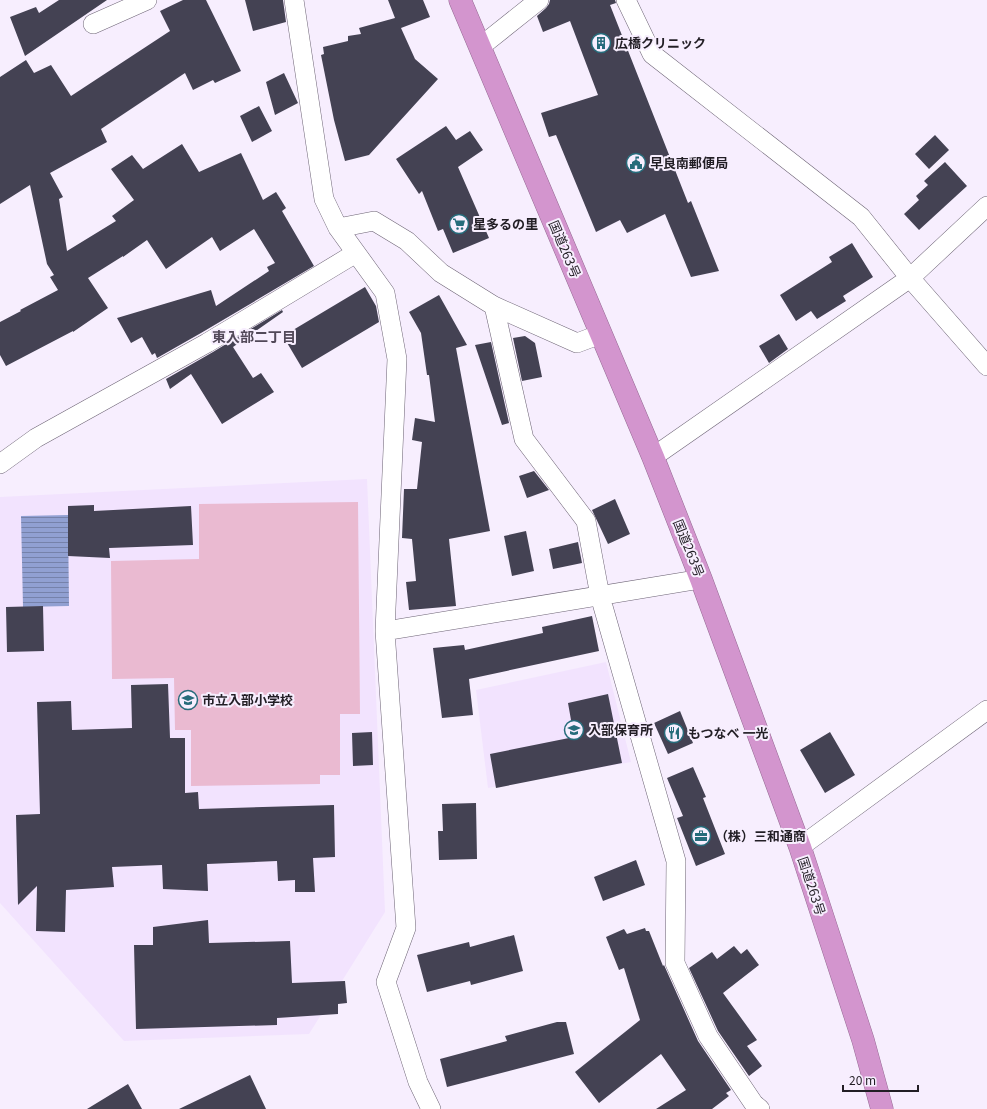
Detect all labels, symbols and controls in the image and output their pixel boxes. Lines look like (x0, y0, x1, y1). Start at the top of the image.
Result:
building icon: 広橋クリニック (590, 32, 612, 54)
place label: 広橋クリニック (615, 33, 706, 52)
public building icon: 早良南郵便局 (625, 152, 647, 174)
place label: 早良南郵便局 (650, 153, 728, 172)
supermarket icon: 星多るの里 (448, 213, 470, 235)
place label: 星多るの里 (473, 214, 538, 233)
street label: 国道263号 (545, 217, 586, 280)
district label: 東入部二丁目 (212, 326, 296, 346)
street label: 国道263号 (669, 516, 710, 579)
school or university icon: 市立入部小学校 (177, 689, 199, 711)
place label: 市立入部小学校 (202, 690, 293, 709)
school or university icon: 入部保育所 (563, 719, 585, 741)
place label: 入部保育所 (588, 720, 653, 739)
restaurant icon: もつなべ 一光 (663, 722, 685, 744)
place label: もつなべ 一光 (688, 723, 768, 742)
office icon: （株）三和通商 (690, 825, 712, 847)
place label: （株）三和通商 (715, 826, 806, 845)
street label: 国道263号 (794, 854, 831, 918)
scale bar (843, 1067, 918, 1093)
text: 20 m (849, 1071, 876, 1088)

